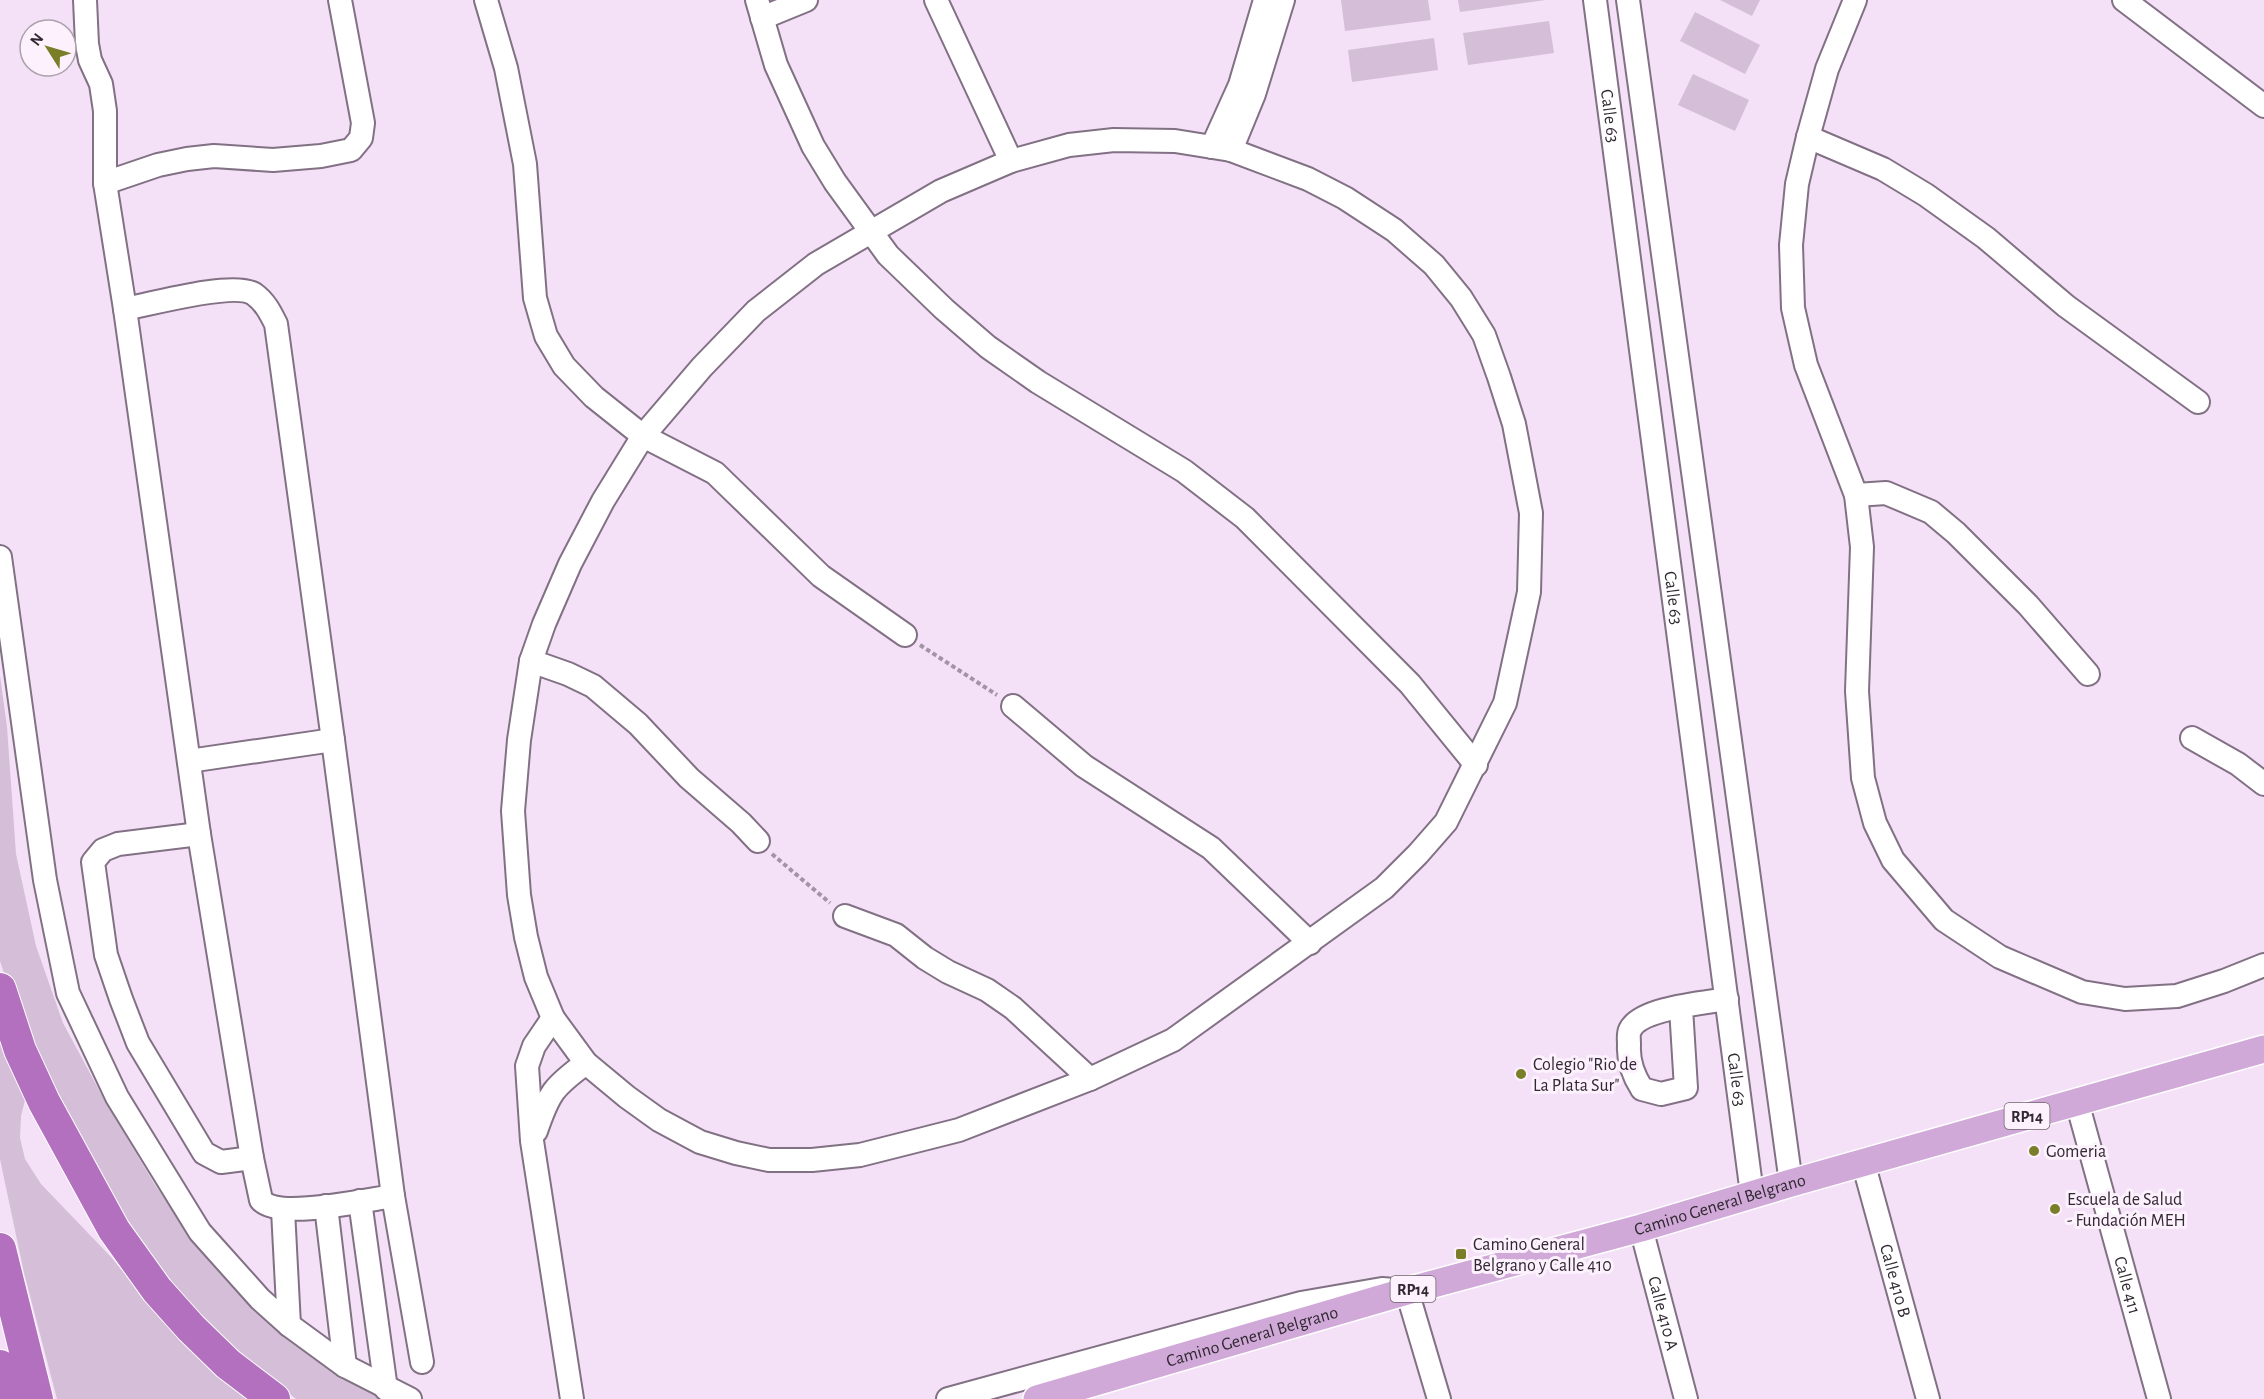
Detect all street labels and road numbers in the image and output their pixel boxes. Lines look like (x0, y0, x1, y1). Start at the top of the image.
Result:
street label: Calle 63 (1597, 88, 1622, 144)
street label: Calle 63 (1660, 570, 1685, 626)
street label: Calle 63 (1724, 1052, 1748, 1108)
road number: RP14 (2004, 1103, 2050, 1129)
street label: Camino General Belgrano (1632, 1171, 1808, 1239)
street label: Calle 410 B (1876, 1242, 1913, 1319)
street label: Calle 411 (2110, 1255, 2143, 1316)
street label: Calle 410 A (1644, 1274, 1681, 1353)
road number: RP14 (1390, 1276, 1436, 1302)
street label: Camino General Belgrano (1164, 1304, 1340, 1371)

